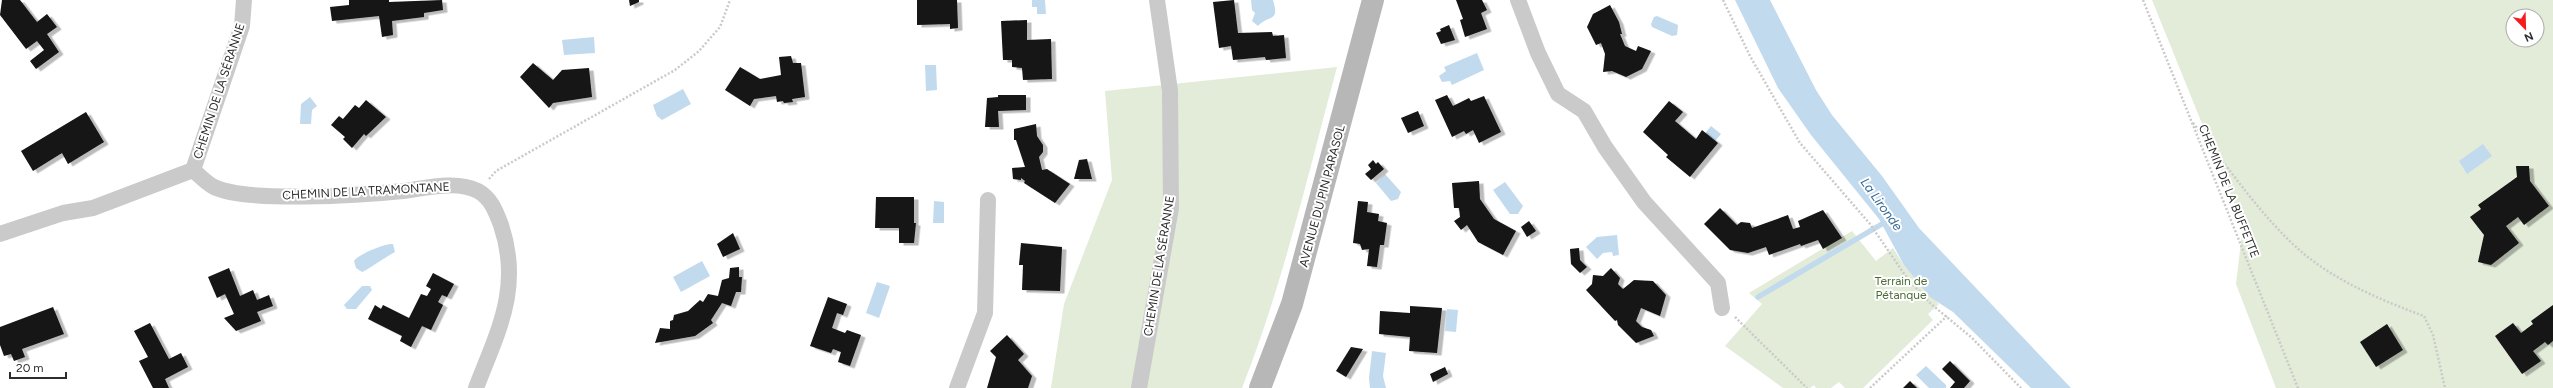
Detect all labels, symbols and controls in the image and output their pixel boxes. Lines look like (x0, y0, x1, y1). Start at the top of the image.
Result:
north arrow (2505, 8, 2545, 48)
street label: CHEMIN DE LA SÉRANNE (190, 21, 248, 161)
text: N (2522, 29, 2535, 44)
street label: CHEMIN DE LA BUFFETTE (2196, 122, 2262, 260)
street label: AVENUE DU PIN PARASOL (1296, 123, 1348, 269)
water label: La Lironde (1857, 175, 1906, 234)
street label: CHEMIN DE LA TRAMONTANE (282, 180, 450, 202)
street label: CHEMIN DE LA SÉRANNE (1141, 195, 1177, 337)
park label: Terrain de Pétanque (1875, 274, 1928, 302)
scale bar (10, 354, 66, 380)
text: 20 m (16, 361, 44, 375)

